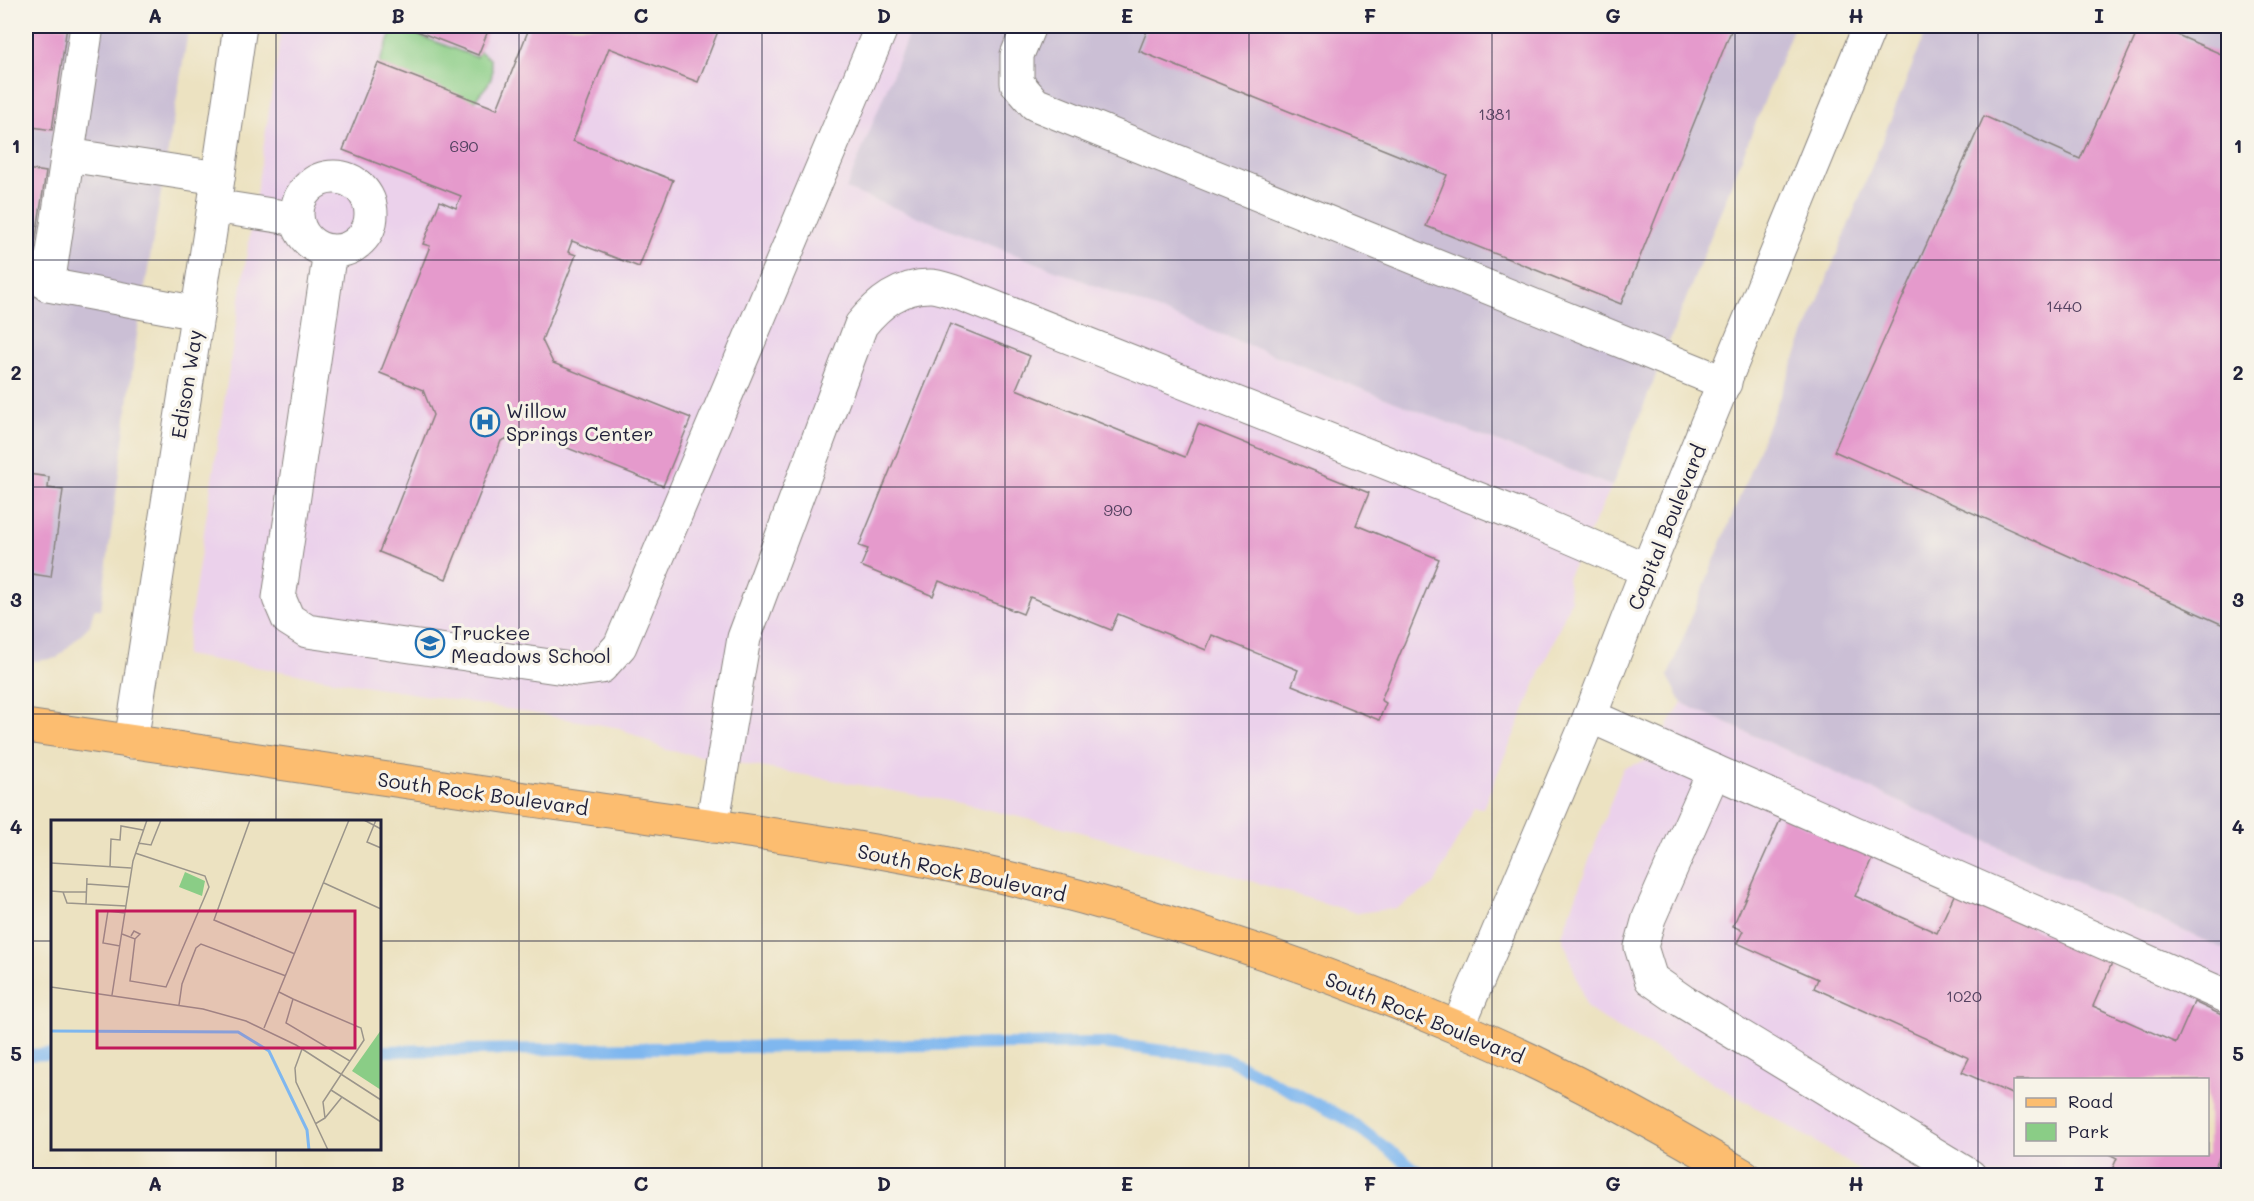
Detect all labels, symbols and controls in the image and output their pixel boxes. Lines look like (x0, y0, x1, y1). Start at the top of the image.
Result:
text: A (148, 2, 162, 28)
text: B (391, 2, 405, 28)
text: C (634, 2, 649, 28)
text: D (877, 2, 891, 28)
text: E (1121, 2, 1133, 28)
text: F (1364, 2, 1377, 28)
text: G (1605, 2, 1621, 28)
text: H (1848, 2, 1864, 28)
text: I (2094, 2, 2104, 28)
house number: 1381 (1478, 103, 1512, 124)
text: 1 (12, 132, 20, 158)
text: 1 (2234, 132, 2242, 158)
house number: 690 (450, 135, 479, 156)
house number: 1440 (2046, 295, 2082, 316)
street label: Edison Way (165, 328, 207, 440)
text: 2 (10, 359, 22, 385)
text: 2 (2232, 359, 2244, 385)
place label: Willow Springs Center (506, 397, 654, 446)
hospital icon: Willow Springs Center (469, 406, 501, 438)
street label: Capital Boulevard (1621, 440, 1711, 614)
house number: 990 (1104, 499, 1133, 520)
text: 3 (10, 586, 22, 612)
text: 3 (2232, 586, 2244, 612)
place label: Truckee Meadows School (451, 619, 611, 668)
school or university icon: Truckee Meadows School (414, 627, 446, 659)
street label: South Rock Boulevard (376, 765, 590, 821)
text: 4 (10, 813, 23, 839)
text: 4 (2232, 813, 2245, 839)
inset map (51, 820, 381, 1150)
street label: South Rock Boulevard (855, 837, 1069, 907)
street label: South Rock Boulevard (1322, 965, 1528, 1069)
house number: 1020 (1946, 985, 1982, 1006)
text: 5 (10, 1040, 22, 1066)
text: 5 (2232, 1040, 2244, 1066)
legend (2014, 1078, 2209, 1156)
text: Road (2068, 1089, 2113, 1113)
text: Park (2068, 1119, 2109, 1143)
text: A (148, 1170, 162, 1196)
text: B (391, 1170, 405, 1196)
text: C (634, 1170, 649, 1196)
text: D (877, 1170, 891, 1196)
text: E (1121, 1170, 1133, 1196)
text: F (1364, 1170, 1377, 1196)
text: G (1605, 1170, 1621, 1196)
text: H (1848, 1170, 1864, 1196)
text: I (2094, 1170, 2104, 1196)

